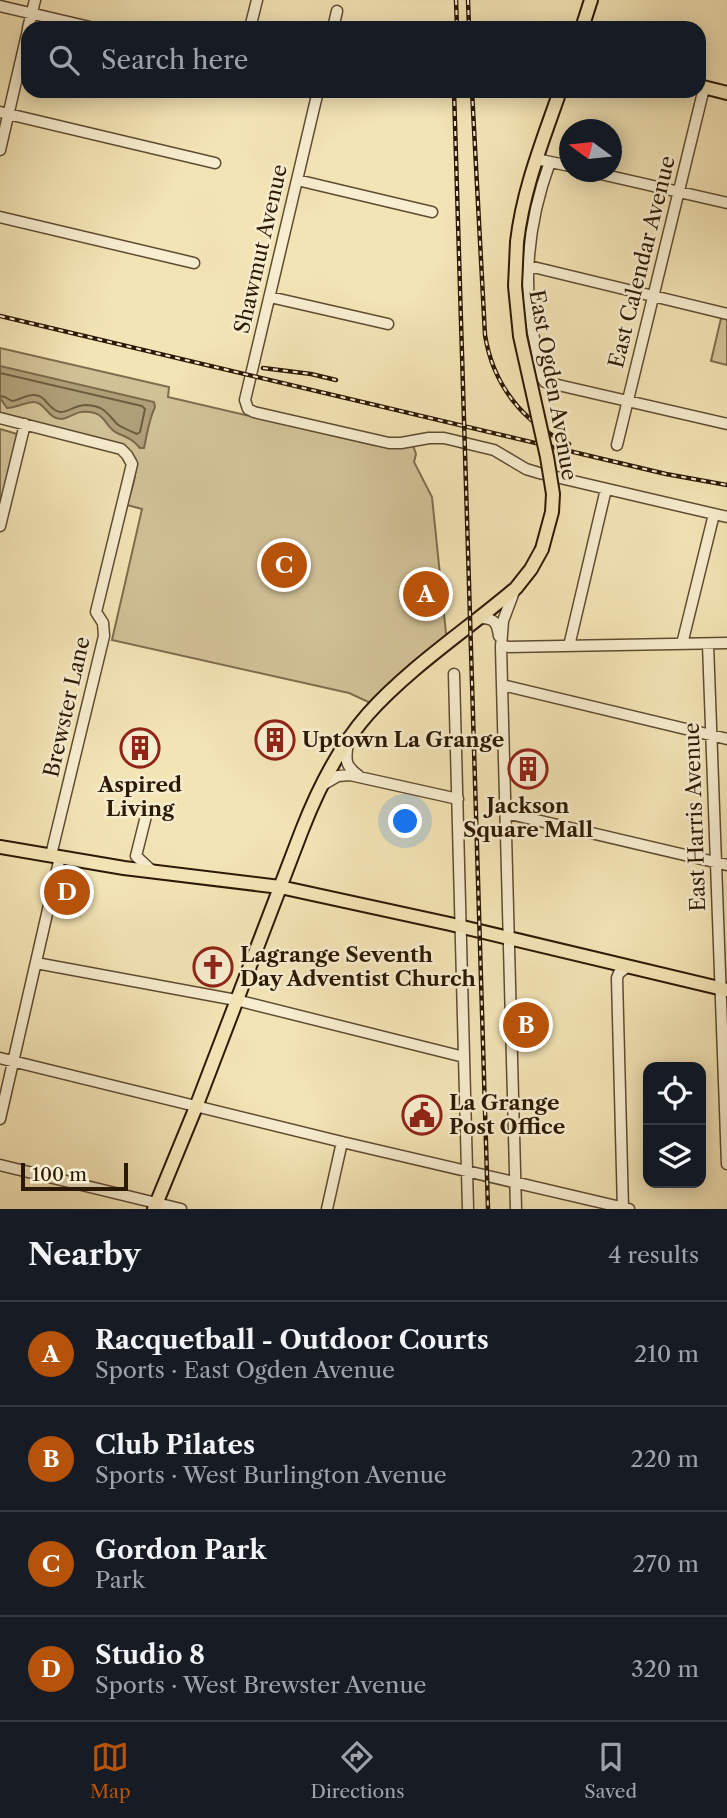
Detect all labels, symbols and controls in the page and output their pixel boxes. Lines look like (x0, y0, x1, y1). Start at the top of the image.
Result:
search box (21, 21, 706, 98)
icon: search (45, 41, 83, 79)
text: Search here (101, 44, 248, 76)
north arrow (559, 119, 622, 182)
street label: East Calendar Avenue (603, 153, 680, 371)
street label: Shawmut Avenue (229, 162, 292, 336)
street label: East Ogden Avenue (524, 288, 583, 482)
pin: C (261, 539, 307, 591)
pin: A (403, 568, 449, 620)
street label: Brewster Lane (38, 634, 95, 780)
building icon: Uptown La Grange (254, 719, 296, 761)
street label: East Harris Avenue (679, 722, 710, 912)
building icon: Aspired Living (119, 727, 161, 769)
place label: Uptown La Grange (302, 727, 504, 752)
building icon: Jackson Square Mall (507, 748, 549, 790)
place label: Aspired Living (97, 772, 182, 821)
place label: Jackson Square Mall (463, 793, 593, 842)
your location (388, 804, 422, 838)
pin: D (44, 866, 90, 918)
place label: Lagrange Seventh Day Adventist Church (240, 942, 477, 991)
church icon: Lagrange Seventh Day Adventist Church (192, 946, 234, 988)
pin: B (503, 999, 549, 1051)
map controls (643, 1062, 706, 1188)
button: locate (643, 1062, 706, 1125)
place label: La Grange Post Office (449, 1090, 565, 1139)
public building icon: La Grange Post Office (401, 1094, 443, 1136)
button: layers (643, 1125, 706, 1188)
scale bar (21, 1160, 128, 1192)
text: 100 m (32, 1163, 87, 1186)
text: Nearby (28, 1236, 141, 1273)
text: 4 results (608, 1241, 699, 1269)
text: Racquetball - Outdoor Courts (95, 1324, 489, 1356)
text: A (42, 1340, 60, 1368)
text: 210 m (634, 1340, 699, 1368)
text: Sports · East Ogden Avenue (95, 1356, 395, 1384)
text: Club Pilates (95, 1429, 255, 1461)
text: B (42, 1445, 60, 1473)
text: 220 m (630, 1445, 699, 1473)
text: Sports · West Burlington Avenue (95, 1461, 447, 1489)
text: Gordon Park (95, 1534, 266, 1566)
text: C (42, 1550, 60, 1578)
text: 270 m (632, 1550, 699, 1578)
text: Park (95, 1566, 145, 1594)
text: Studio 8 (95, 1639, 205, 1671)
text: D (41, 1655, 61, 1683)
text: 320 m (631, 1655, 699, 1683)
text: Sports · West Brewster Avenue (95, 1671, 426, 1699)
tab: Map (90, 1738, 131, 1803)
tab: Directions (311, 1738, 404, 1803)
tab: Saved (584, 1738, 637, 1803)

